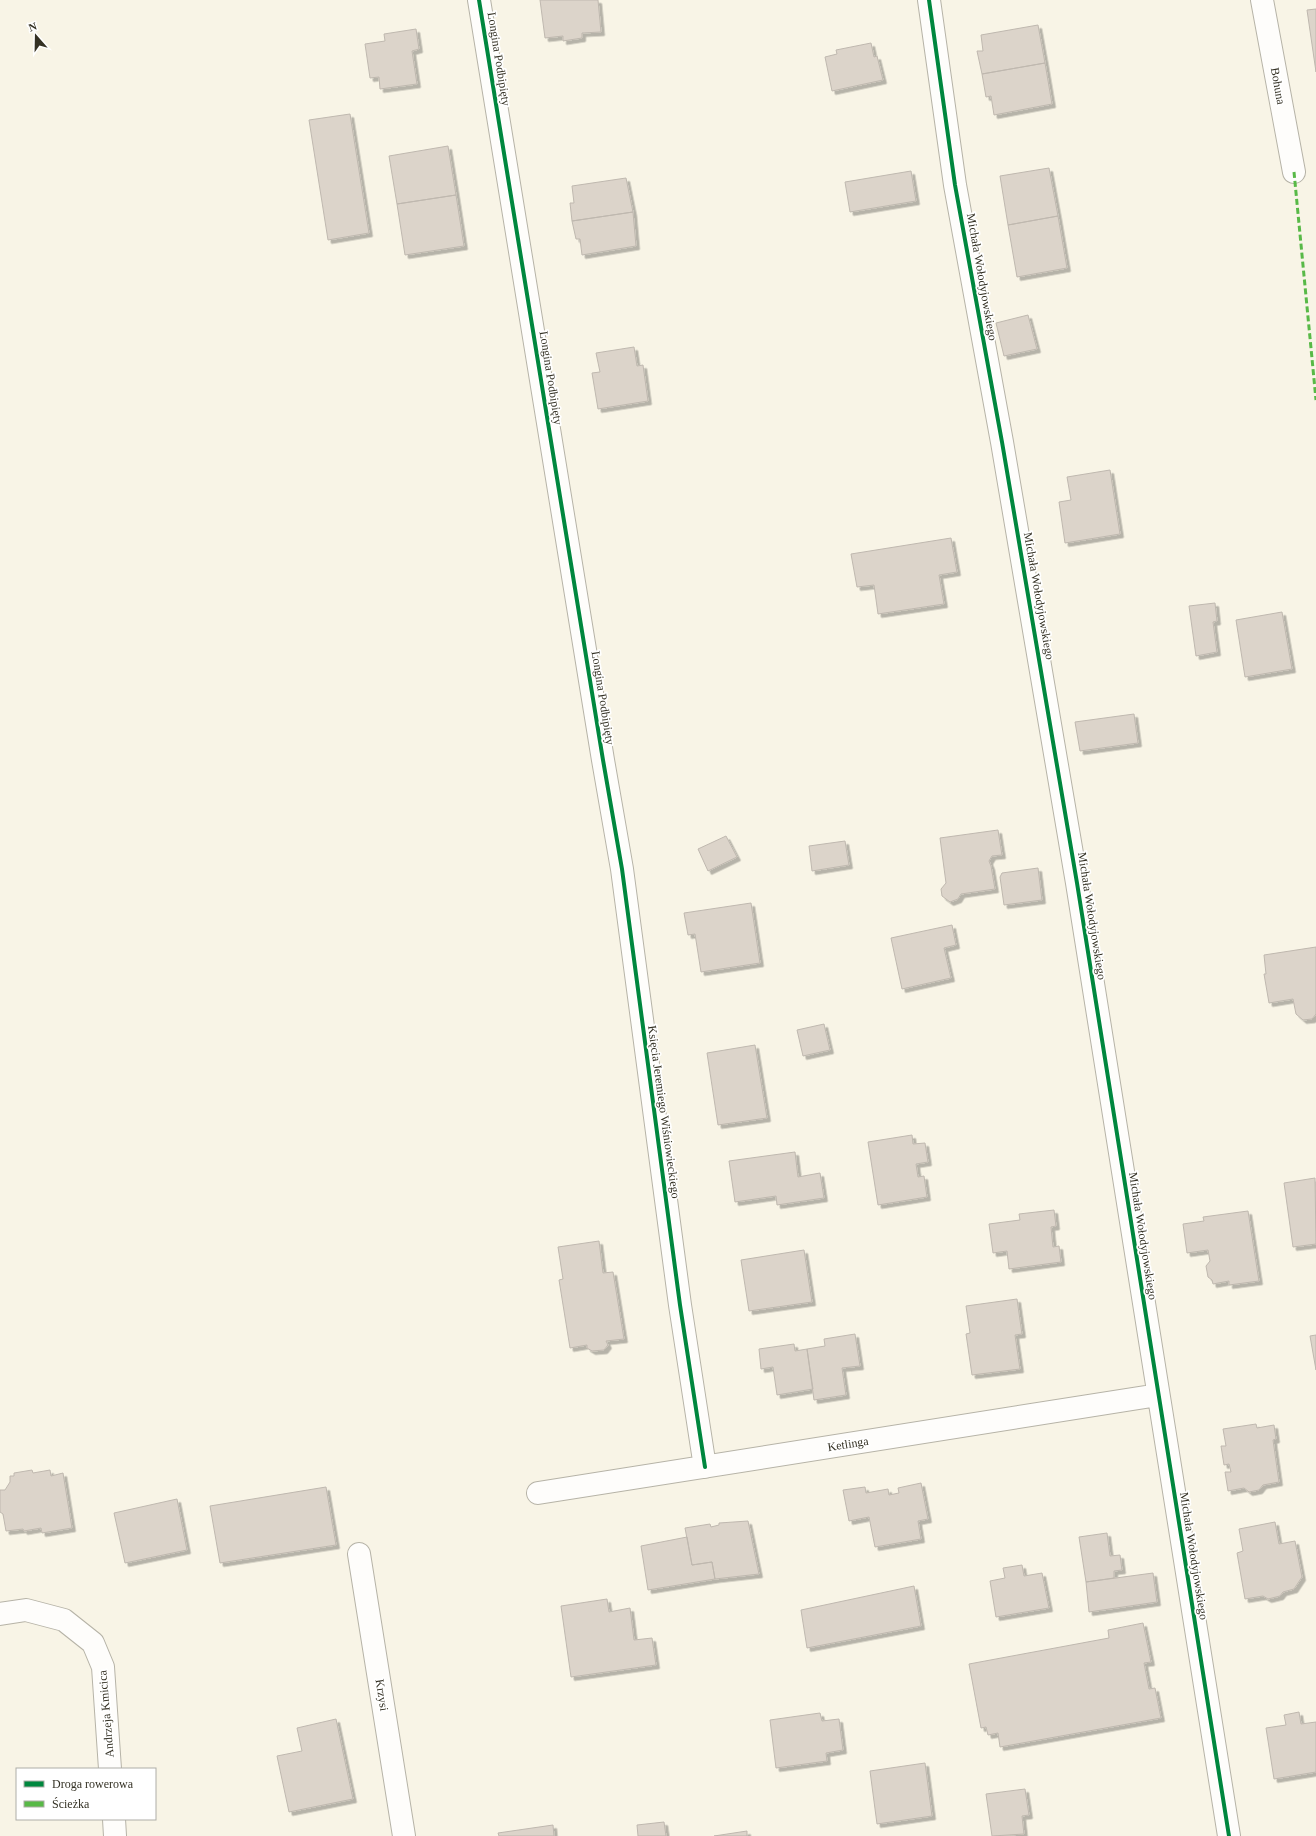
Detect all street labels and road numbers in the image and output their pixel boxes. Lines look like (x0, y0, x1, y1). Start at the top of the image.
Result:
street label: Longina Podbipięty (485, 11, 513, 107)
street label: Bohuna (1268, 66, 1288, 106)
street label: Michała Wołodyjowskiego (964, 212, 1000, 342)
street label: Longina Podbipięty (537, 330, 565, 426)
street label: Michała Wołodyjowskiego (1021, 531, 1057, 661)
street label: Longina Podbipięty (589, 650, 617, 746)
street label: Michała Wołodyjowskiego (1075, 851, 1109, 981)
street label: Księcia Jeremiego Wiśniowieckiego (645, 1025, 683, 1199)
street label: Michała Wołodyjowskiego (1126, 1171, 1160, 1301)
street label: Ketlinga (826, 1434, 870, 1454)
street label: Michała Wołodyjowskiego (1177, 1491, 1211, 1621)
street label: Andrzeja Kmicica (95, 1669, 117, 1758)
street label: Krzysi (373, 1678, 392, 1713)

